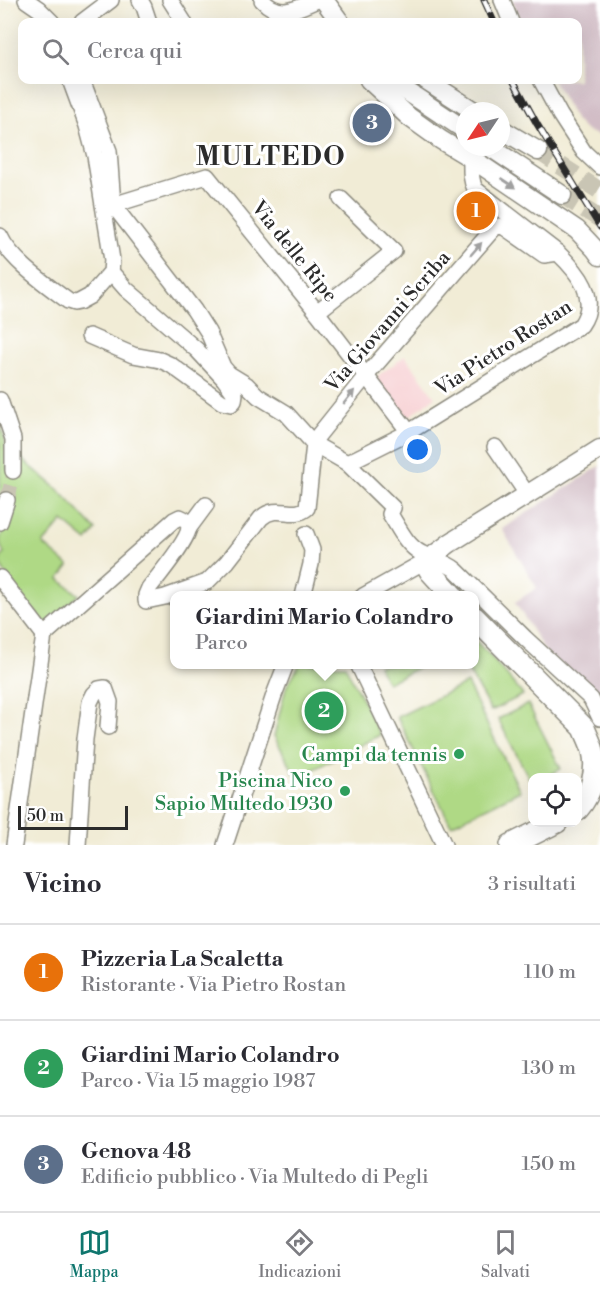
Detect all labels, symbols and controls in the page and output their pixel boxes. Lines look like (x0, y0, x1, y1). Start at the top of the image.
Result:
search box (18, 18, 582, 84)
icon: search (39, 35, 72, 68)
text: Cerca qui (87, 38, 183, 65)
pin: 3 (352, 100, 392, 146)
north arrow (456, 102, 510, 156)
district label: MULTEDO (196, 141, 346, 173)
one-way arrow (500, 177, 516, 188)
pin: 1 (456, 188, 496, 234)
street label: Via delle Ripe (245, 195, 342, 308)
one-way arrow (469, 242, 482, 257)
street label: Via Giovanni Scriba (319, 245, 457, 399)
street label: Via Pietro Rostan (430, 295, 577, 402)
one-way arrow (342, 389, 355, 405)
your location (403, 435, 432, 464)
popup (170, 591, 479, 669)
text: Giardini Mario Colandro (195, 604, 454, 631)
text: Parco (195, 631, 248, 656)
pin: 2 (304, 688, 344, 734)
place label: Campi da tennis (302, 743, 447, 768)
marker: Campi da tennis (452, 747, 466, 761)
place label: Piscina Nico Sapio Multedo 1930 (155, 769, 333, 817)
map controls (528, 773, 582, 827)
button: locate (528, 773, 582, 827)
marker: Piscina Nico Sapio Multedo 1930 (338, 784, 352, 798)
scale bar (18, 803, 128, 830)
text: 50 m (27, 806, 64, 826)
text: Vicino (24, 868, 102, 900)
text: 3 risultati (488, 872, 576, 897)
text: Pizzeria La Scaletta (81, 946, 284, 973)
text: 1 (39, 960, 48, 985)
text: 110 m (524, 960, 576, 985)
text: Ristorante · Via Pietro Rostan (81, 973, 346, 998)
text: Giardini Mario Colandro (81, 1042, 340, 1069)
text: 2 (37, 1056, 50, 1081)
text: 130 m (521, 1056, 576, 1081)
text: Parco · Via 15 maggio 1987 (81, 1069, 315, 1094)
text: Genova 48 (81, 1138, 191, 1165)
text: 3 (37, 1152, 50, 1177)
text: 150 m (521, 1152, 576, 1177)
text: Edificio pubblico · Via Multedo di Pegli (81, 1165, 428, 1190)
tab: Mappa (70, 1226, 119, 1282)
tab: Indicazioni (258, 1226, 341, 1282)
tab: Salvati (481, 1226, 530, 1282)

